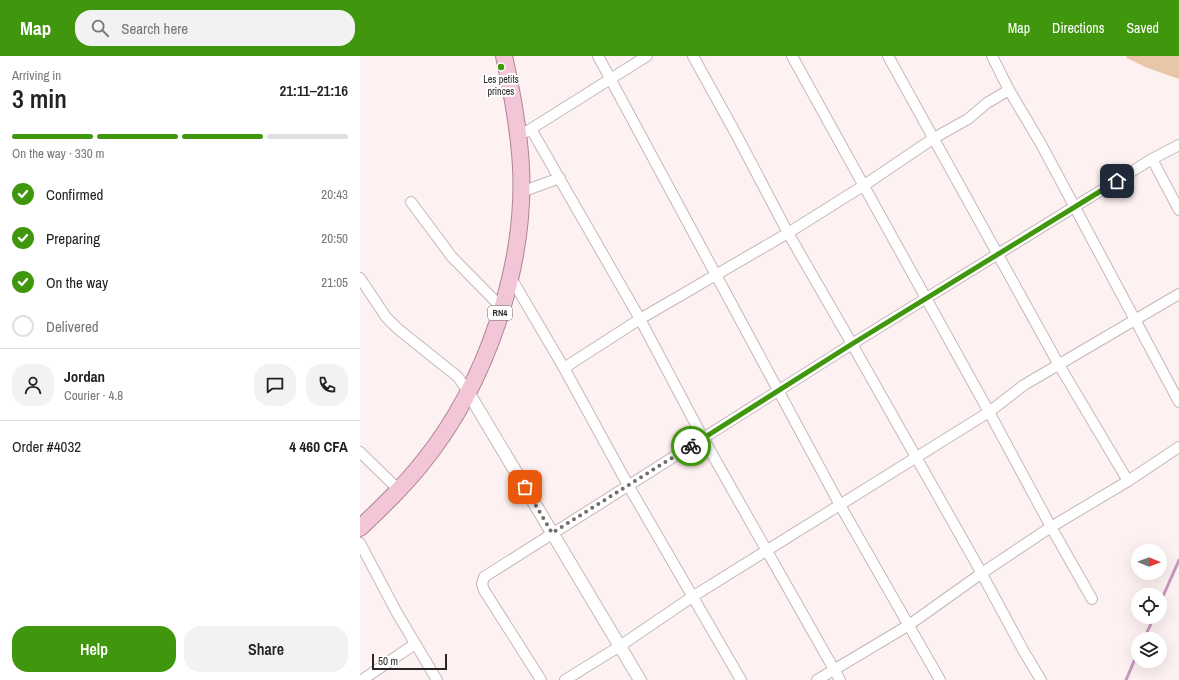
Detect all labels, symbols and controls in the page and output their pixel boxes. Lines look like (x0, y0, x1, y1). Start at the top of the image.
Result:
search box (75, 10, 355, 46)
text: Map (20, 15, 51, 41)
icon: search (89, 17, 111, 39)
text: Search here (121, 18, 188, 39)
text: Map (1008, 19, 1030, 37)
text: Directions (1052, 19, 1104, 37)
text: Saved (1126, 19, 1159, 37)
marker: Les petits princes (496, 62, 506, 72)
text: Arriving in (12, 67, 61, 84)
place label: Les petits princes (483, 73, 519, 98)
text: 21:11–21:16 (279, 80, 348, 101)
text: 3 min (12, 81, 67, 116)
text: On the way · 330 m (12, 145, 104, 162)
pin (1100, 164, 1134, 198)
icon: home (1106, 170, 1128, 192)
icon: check (12, 183, 34, 205)
text: Confirmed (46, 184, 103, 205)
text: 20:43 (321, 186, 348, 203)
icon: check (12, 227, 34, 249)
text: Preparing (46, 228, 100, 249)
text: 20:50 (321, 230, 348, 247)
icon: check (12, 271, 34, 293)
text: On the way (46, 272, 108, 293)
text: 21:05 (321, 274, 348, 291)
road number: RN4 (488, 306, 512, 320)
text: Delivered (46, 316, 99, 337)
button: person (12, 364, 54, 406)
button: chat (254, 364, 296, 406)
button: phone (306, 364, 348, 406)
text: Jordan (64, 366, 105, 387)
text: Courier · 4.8 (64, 387, 123, 404)
courier (671, 426, 711, 466)
icon: bike (680, 435, 702, 457)
text: Order #4032 (12, 436, 81, 457)
text: 4 460 CFA (289, 436, 348, 457)
pin (508, 470, 542, 504)
icon: bag (514, 476, 536, 498)
north arrow (1131, 544, 1167, 580)
map controls (1131, 544, 1167, 668)
button: locate (1131, 588, 1167, 624)
button: Help (12, 626, 176, 672)
button: Share (184, 626, 348, 672)
button: layers (1131, 632, 1167, 668)
scale bar (372, 652, 447, 671)
text: 50 m (378, 654, 398, 668)

